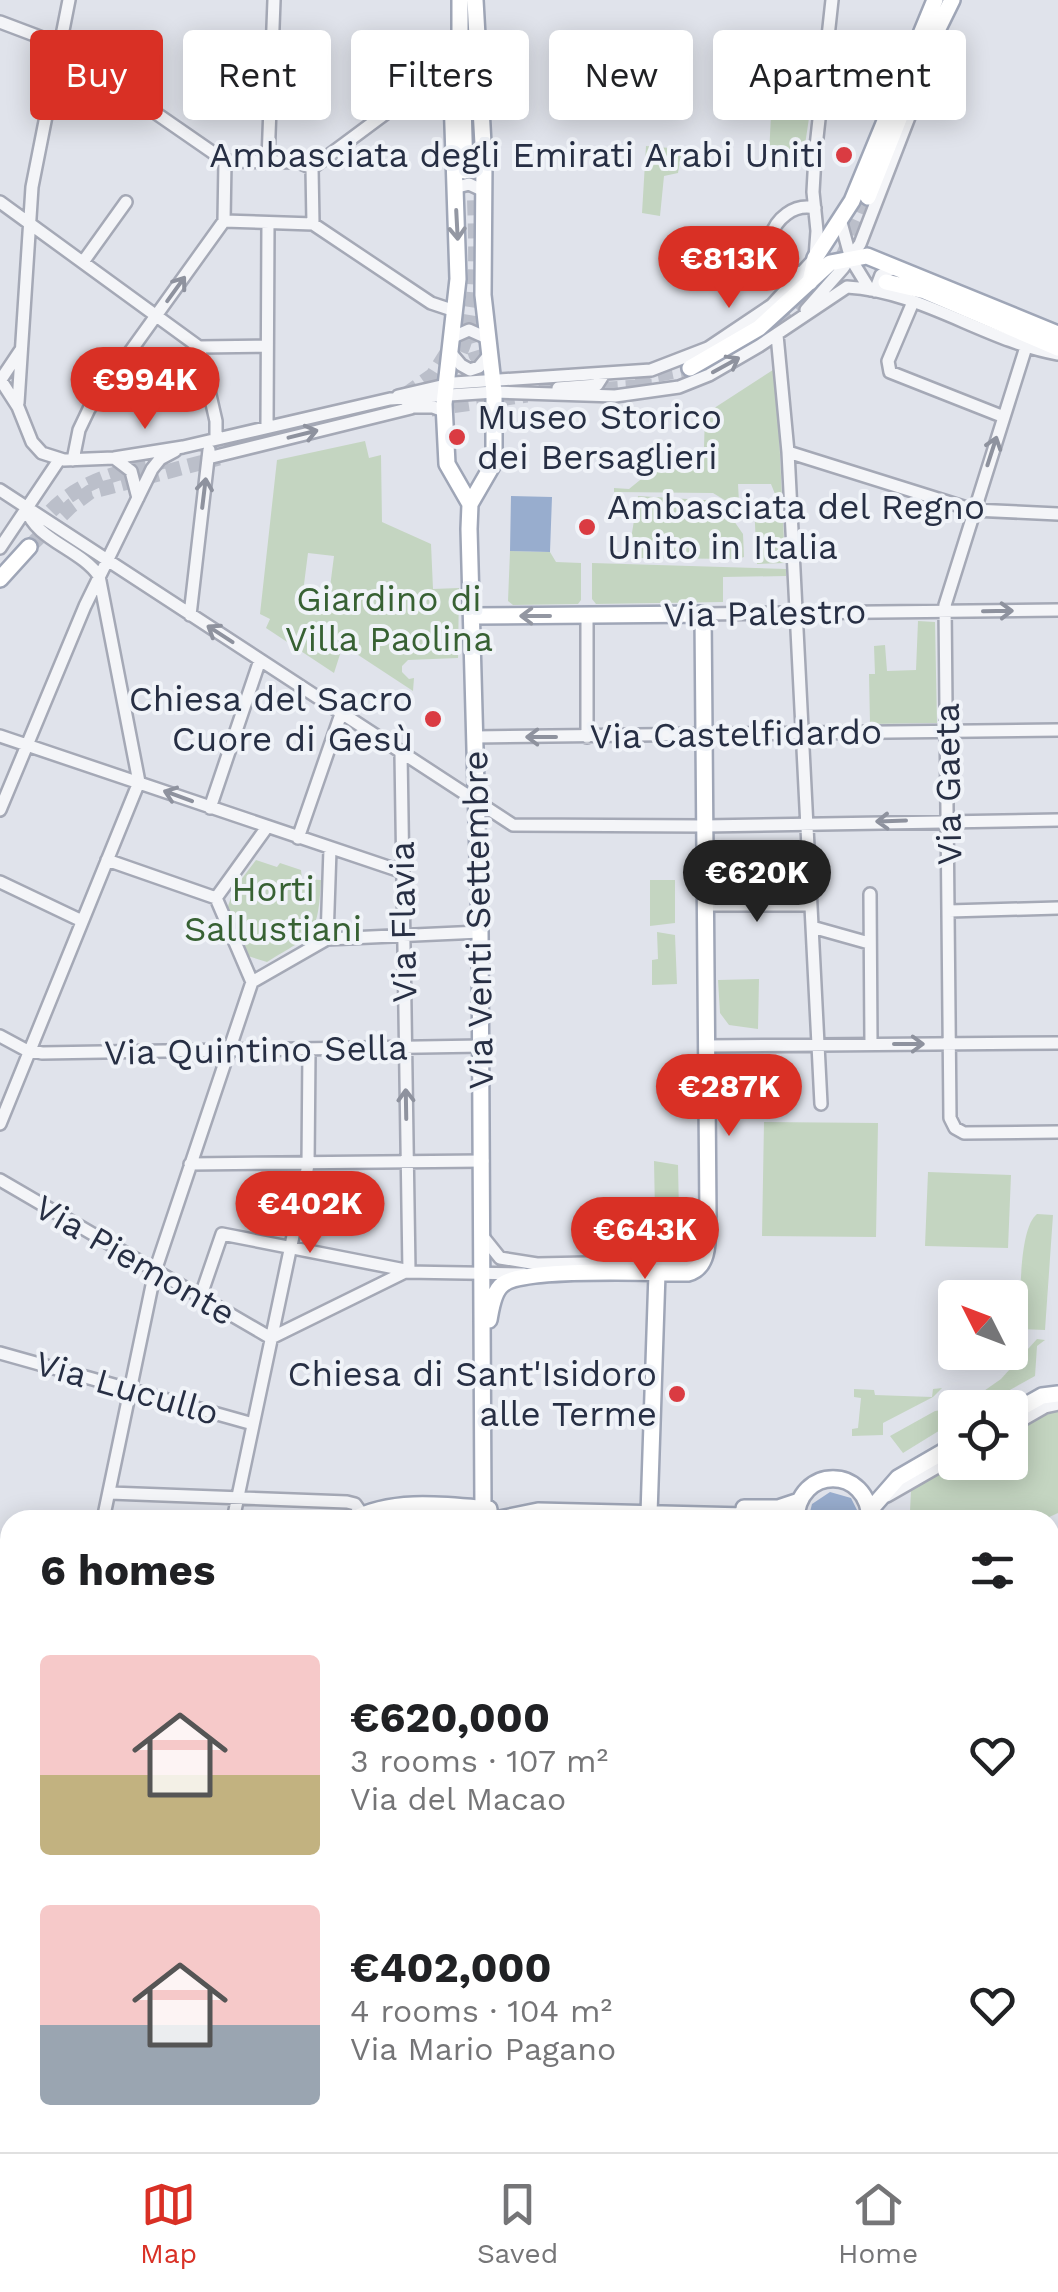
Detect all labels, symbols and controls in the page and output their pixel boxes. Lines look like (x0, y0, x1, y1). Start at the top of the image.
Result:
chip: Buy (30, 30, 163, 120)
chip: Rent (183, 30, 331, 120)
chip: Filters (351, 30, 529, 120)
chip: New (549, 30, 693, 120)
chip: Apartment (713, 30, 966, 120)
place label: Ambasciata degli Emirati Arabi Uniti (209, 134, 824, 176)
marker: Ambasciata degli Emirati Arabi Uniti (833, 144, 855, 166)
one-way arrow (448, 208, 467, 240)
pin: €813K (659, 226, 799, 311)
text: €813K (680, 239, 778, 277)
one-way arrow (165, 276, 186, 303)
pin: €994K (75, 347, 215, 432)
one-way arrow (711, 355, 740, 375)
text: €994K (93, 360, 197, 398)
place label: Museo Storico dei Bersaglieri (477, 396, 722, 478)
one-way arrow (286, 424, 318, 442)
marker: Museo Storico dei Bersaglieri (446, 426, 468, 448)
one-way arrow (985, 436, 1003, 468)
one-way arrow (195, 477, 214, 510)
place label: Ambasciata del Regno Unito in Italia (607, 486, 985, 568)
marker: Ambasciata del Regno Unito in Italia (576, 516, 598, 538)
park label: Giardino di Villa Paolina (285, 578, 493, 660)
street label: Via Palestro (663, 590, 867, 636)
one-way arrow (982, 602, 1014, 620)
one-way arrow (520, 606, 552, 626)
one-way arrow (206, 624, 234, 645)
place label: Chiesa del Sacro Cuore di Gesù (129, 678, 413, 760)
street label: Via Gaeta (926, 703, 970, 865)
marker: Chiesa del Sacro Cuore di Gesù (422, 708, 444, 730)
street label: Via Castelfidardo (590, 710, 882, 758)
one-way arrow (525, 728, 558, 746)
street label: Via Venti Settembre (454, 750, 502, 1090)
one-way arrow (163, 786, 194, 804)
one-way arrow (875, 812, 907, 831)
pin: €620K (687, 840, 827, 925)
street label: Via Flavia (381, 841, 425, 1003)
text: €620K (705, 853, 809, 891)
park label: Horti Sallustiani (184, 868, 362, 950)
street label: Via Quintino Sella (104, 1026, 408, 1074)
one-way arrow (892, 1034, 924, 1054)
pin: €287K (659, 1054, 799, 1139)
text: €287K (678, 1067, 780, 1105)
one-way arrow (397, 1088, 416, 1120)
pin: €402K (240, 1171, 380, 1256)
text: €402K (258, 1184, 363, 1222)
street label: Via Piemonte (27, 1186, 243, 1334)
pin: €643K (575, 1197, 715, 1282)
text: €643K (593, 1210, 697, 1248)
north arrow (938, 1280, 1028, 1370)
map controls (938, 1280, 1028, 1480)
street label: Via Lucullo (31, 1342, 223, 1434)
place label: Chiesa di Sant'Isidoro alle Terme (288, 1353, 657, 1435)
marker: Chiesa di Sant'Isidoro alle Terme (666, 1383, 688, 1405)
button: locate (938, 1390, 1028, 1480)
icon: filters (965, 1543, 1020, 1598)
text: 6 homes (40, 1546, 215, 1595)
text: €620,000 (350, 1693, 550, 1742)
icon: home (120, 1695, 240, 1815)
icon: heart (965, 1728, 1020, 1783)
text: 3 rooms · 107 m² (350, 1742, 608, 1780)
text: Via del Macao (350, 1780, 566, 1818)
text: €402,000 (350, 1943, 552, 1992)
icon: home (120, 1945, 240, 2065)
icon: heart (965, 1978, 1020, 2033)
text: 4 rooms · 104 m² (350, 1992, 612, 2030)
text: Via Mario Pagano (350, 2030, 616, 2068)
tab: Map (140, 2177, 197, 2270)
tab: Saved (477, 2177, 558, 2270)
tab: Home (838, 2177, 918, 2270)

